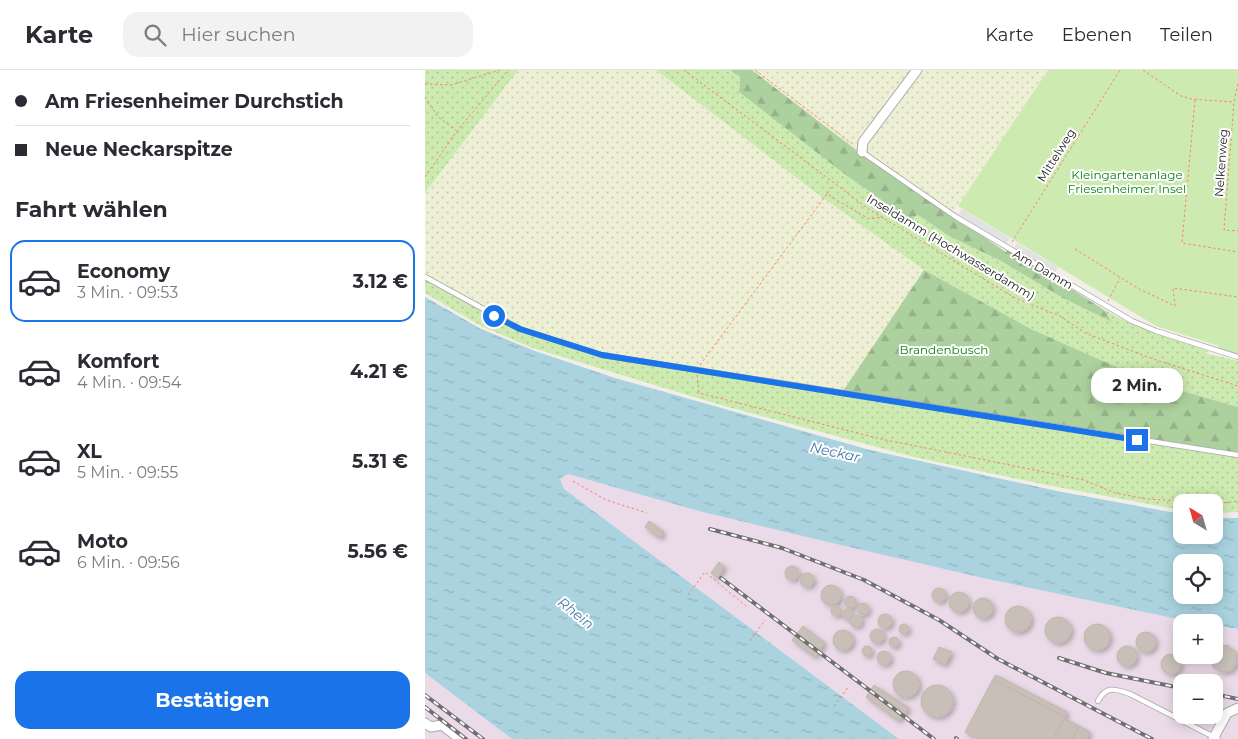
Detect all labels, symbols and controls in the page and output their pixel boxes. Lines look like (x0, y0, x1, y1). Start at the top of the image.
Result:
search box (123, 12, 473, 57)
text: Karte (25, 20, 93, 49)
icon: search (141, 21, 169, 49)
text: Hier suchen (181, 23, 296, 46)
text: Karte (985, 24, 1034, 46)
text: Ebenen (1062, 24, 1132, 46)
text: Teilen (1160, 24, 1213, 46)
text: Am Friesenheimer Durchstich (45, 90, 344, 113)
street label: Mittelweg (1034, 125, 1078, 185)
street label: Nelkenweg (1211, 128, 1231, 198)
text: Neue Neckarspitze (45, 138, 233, 161)
park label: Kleingartenanlage Friesenheimer Insel (1068, 167, 1186, 196)
street label: Inseldamm (Hochwasserdamm) (864, 191, 1038, 303)
text: Fahrt wählen (15, 196, 168, 223)
street label: Am Damm (1010, 246, 1076, 292)
icon: car (17, 259, 62, 304)
text: Economy (77, 260, 170, 283)
text: 3.12 € (353, 270, 408, 293)
text: 3 Min. · 09:53 (77, 283, 178, 302)
route start (483, 305, 505, 327)
park label: Brandenbusch (900, 342, 988, 357)
icon: car (17, 349, 62, 394)
text: Komfort (77, 350, 159, 373)
text: 4.21 € (350, 360, 408, 383)
callout: 2 Min. (1091, 368, 1183, 402)
text: 4 Min. · 09:54 (77, 373, 181, 392)
text: 2 Min. (1112, 376, 1162, 395)
route end (1126, 429, 1148, 451)
water label: Neckar (808, 438, 862, 466)
icon: car (17, 439, 62, 484)
text: XL (77, 440, 102, 463)
text: 5.31 € (352, 450, 408, 473)
text: 5 Min. · 09:55 (77, 463, 178, 482)
north arrow (1173, 494, 1223, 544)
map controls (1173, 494, 1223, 724)
icon: car (17, 529, 62, 574)
text: Moto (77, 530, 128, 553)
text: 5.56 € (348, 540, 408, 563)
text: 6 Min. · 09:56 (77, 553, 180, 572)
button: locate (1173, 554, 1223, 604)
water label: Rhein (554, 593, 598, 633)
button: + (1173, 614, 1223, 664)
button: Bestätigen (15, 671, 410, 729)
button: − (1173, 674, 1223, 724)

